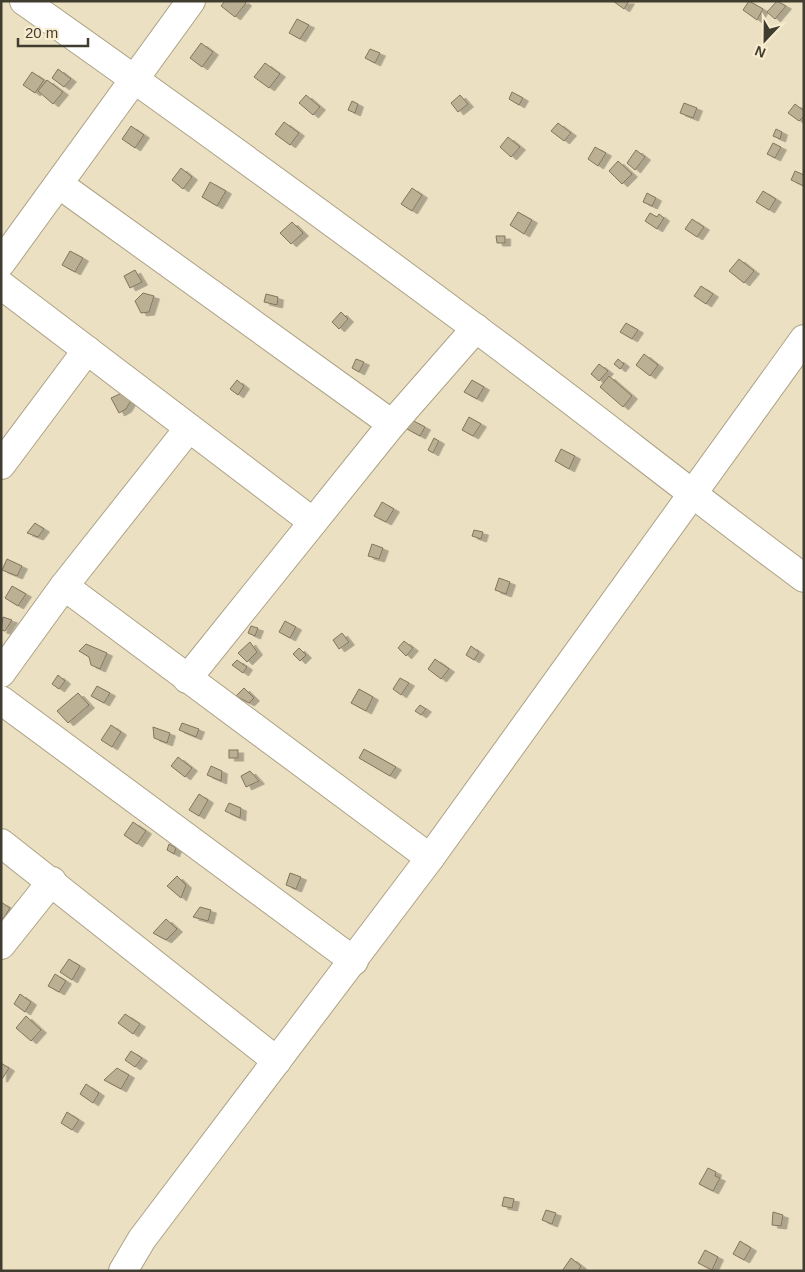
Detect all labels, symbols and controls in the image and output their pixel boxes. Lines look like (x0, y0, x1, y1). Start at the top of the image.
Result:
scale bar (18, 15, 88, 47)
north arrow (740, 15, 790, 65)
text: 20 m (25, 24, 58, 41)
text: N (752, 43, 768, 61)

